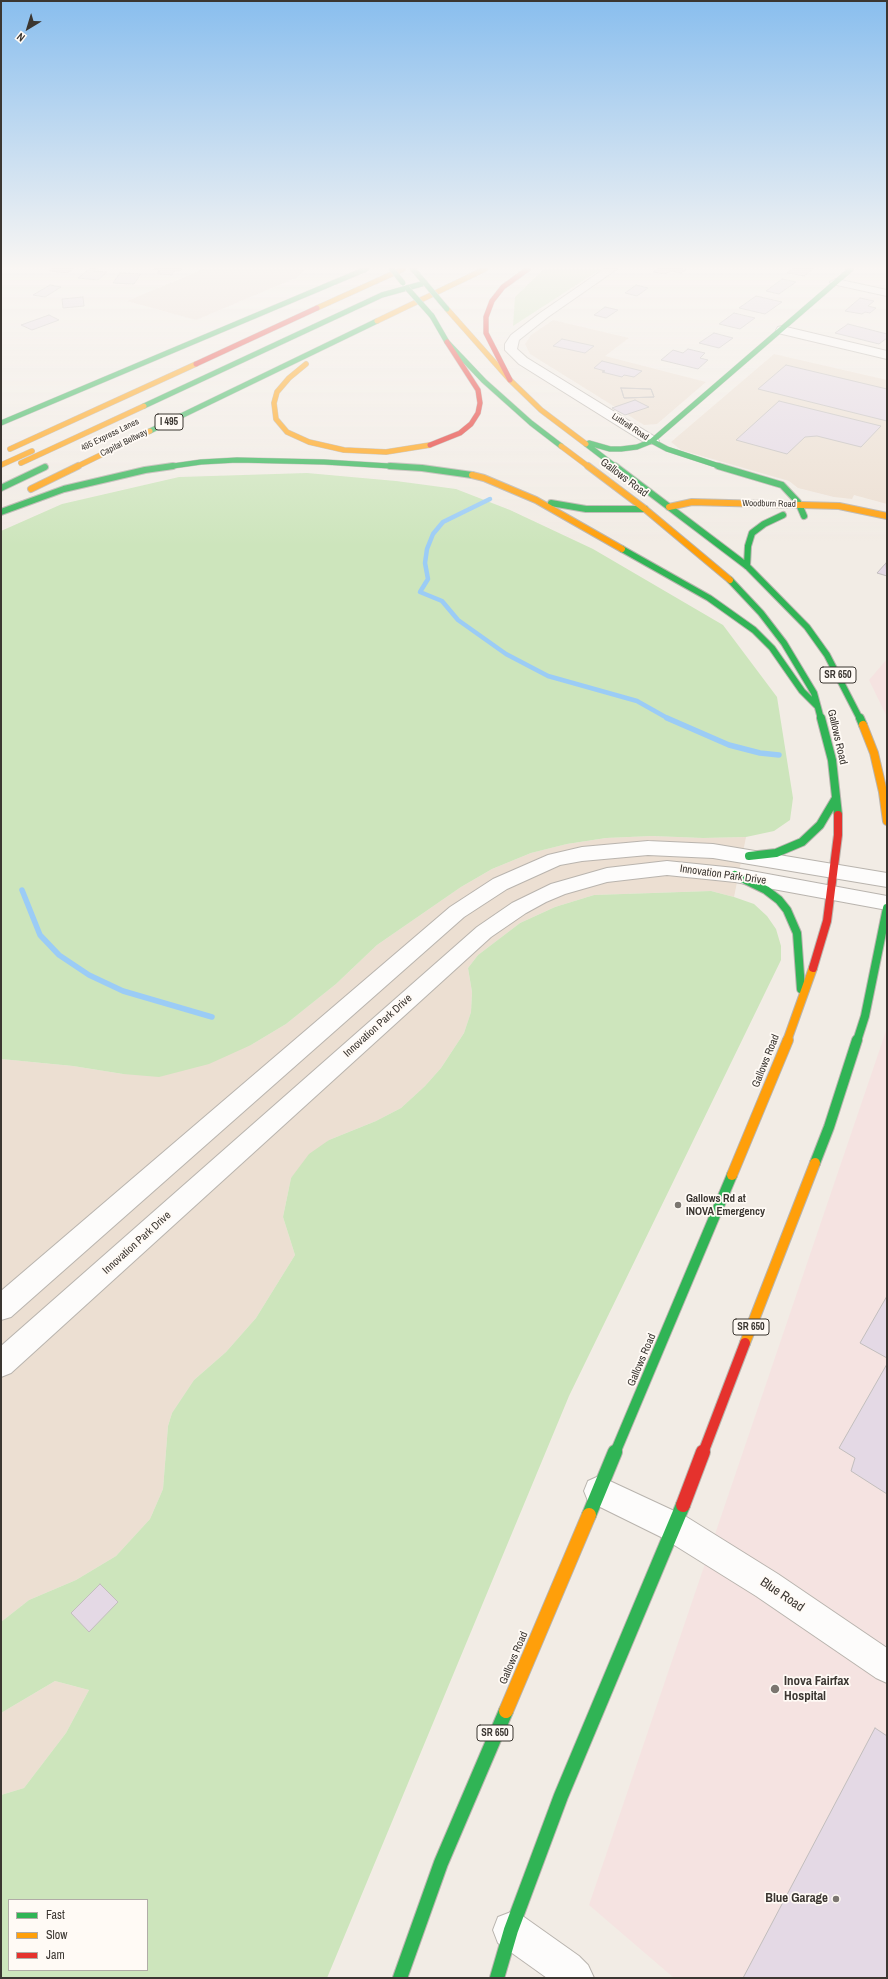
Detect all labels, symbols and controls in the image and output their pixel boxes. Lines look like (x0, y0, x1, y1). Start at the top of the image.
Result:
north arrow (8, 8, 48, 48)
text: N (14, 30, 27, 45)
street label: Luttrell Road (610, 411, 650, 443)
road number: I 495 (155, 414, 183, 430)
street label: 495 Express Lanes (79, 416, 141, 454)
street label: Capital Beltway (99, 427, 149, 459)
street label: Gallows Road (598, 456, 650, 500)
street label: Woodburn Road (742, 498, 796, 510)
road number: SR 650 (820, 667, 856, 683)
street label: Gallows Road (824, 708, 850, 766)
street label: Innovation Park Drive (679, 862, 767, 888)
street label: Innovation Park Drive (341, 992, 415, 1060)
street label: Gallows Road (749, 1032, 783, 1090)
place label: Gallows Rd at INOVA Emergency (686, 1192, 765, 1218)
marker: Gallows Rd at INOVA Emergency (673, 1200, 683, 1210)
street label: Innovation Park Drive (100, 1209, 174, 1277)
road number: SR 650 (733, 1319, 769, 1335)
street label: Gallows Road (625, 1332, 659, 1388)
street label: Blue Road (757, 1575, 807, 1615)
street label: Gallows Road (497, 1630, 531, 1686)
place label: Inova Fairfax Hospital (784, 1674, 849, 1705)
marker: Inova Fairfax Hospital (769, 1683, 781, 1695)
road number: SR 650 (477, 1725, 513, 1741)
place label: Blue Garage (765, 1891, 828, 1907)
marker: Blue Garage (831, 1894, 841, 1904)
legend (8, 1899, 148, 1971)
text: Fast (46, 1907, 65, 1923)
text: Slow (46, 1927, 67, 1943)
text: Jam (46, 1947, 65, 1963)

